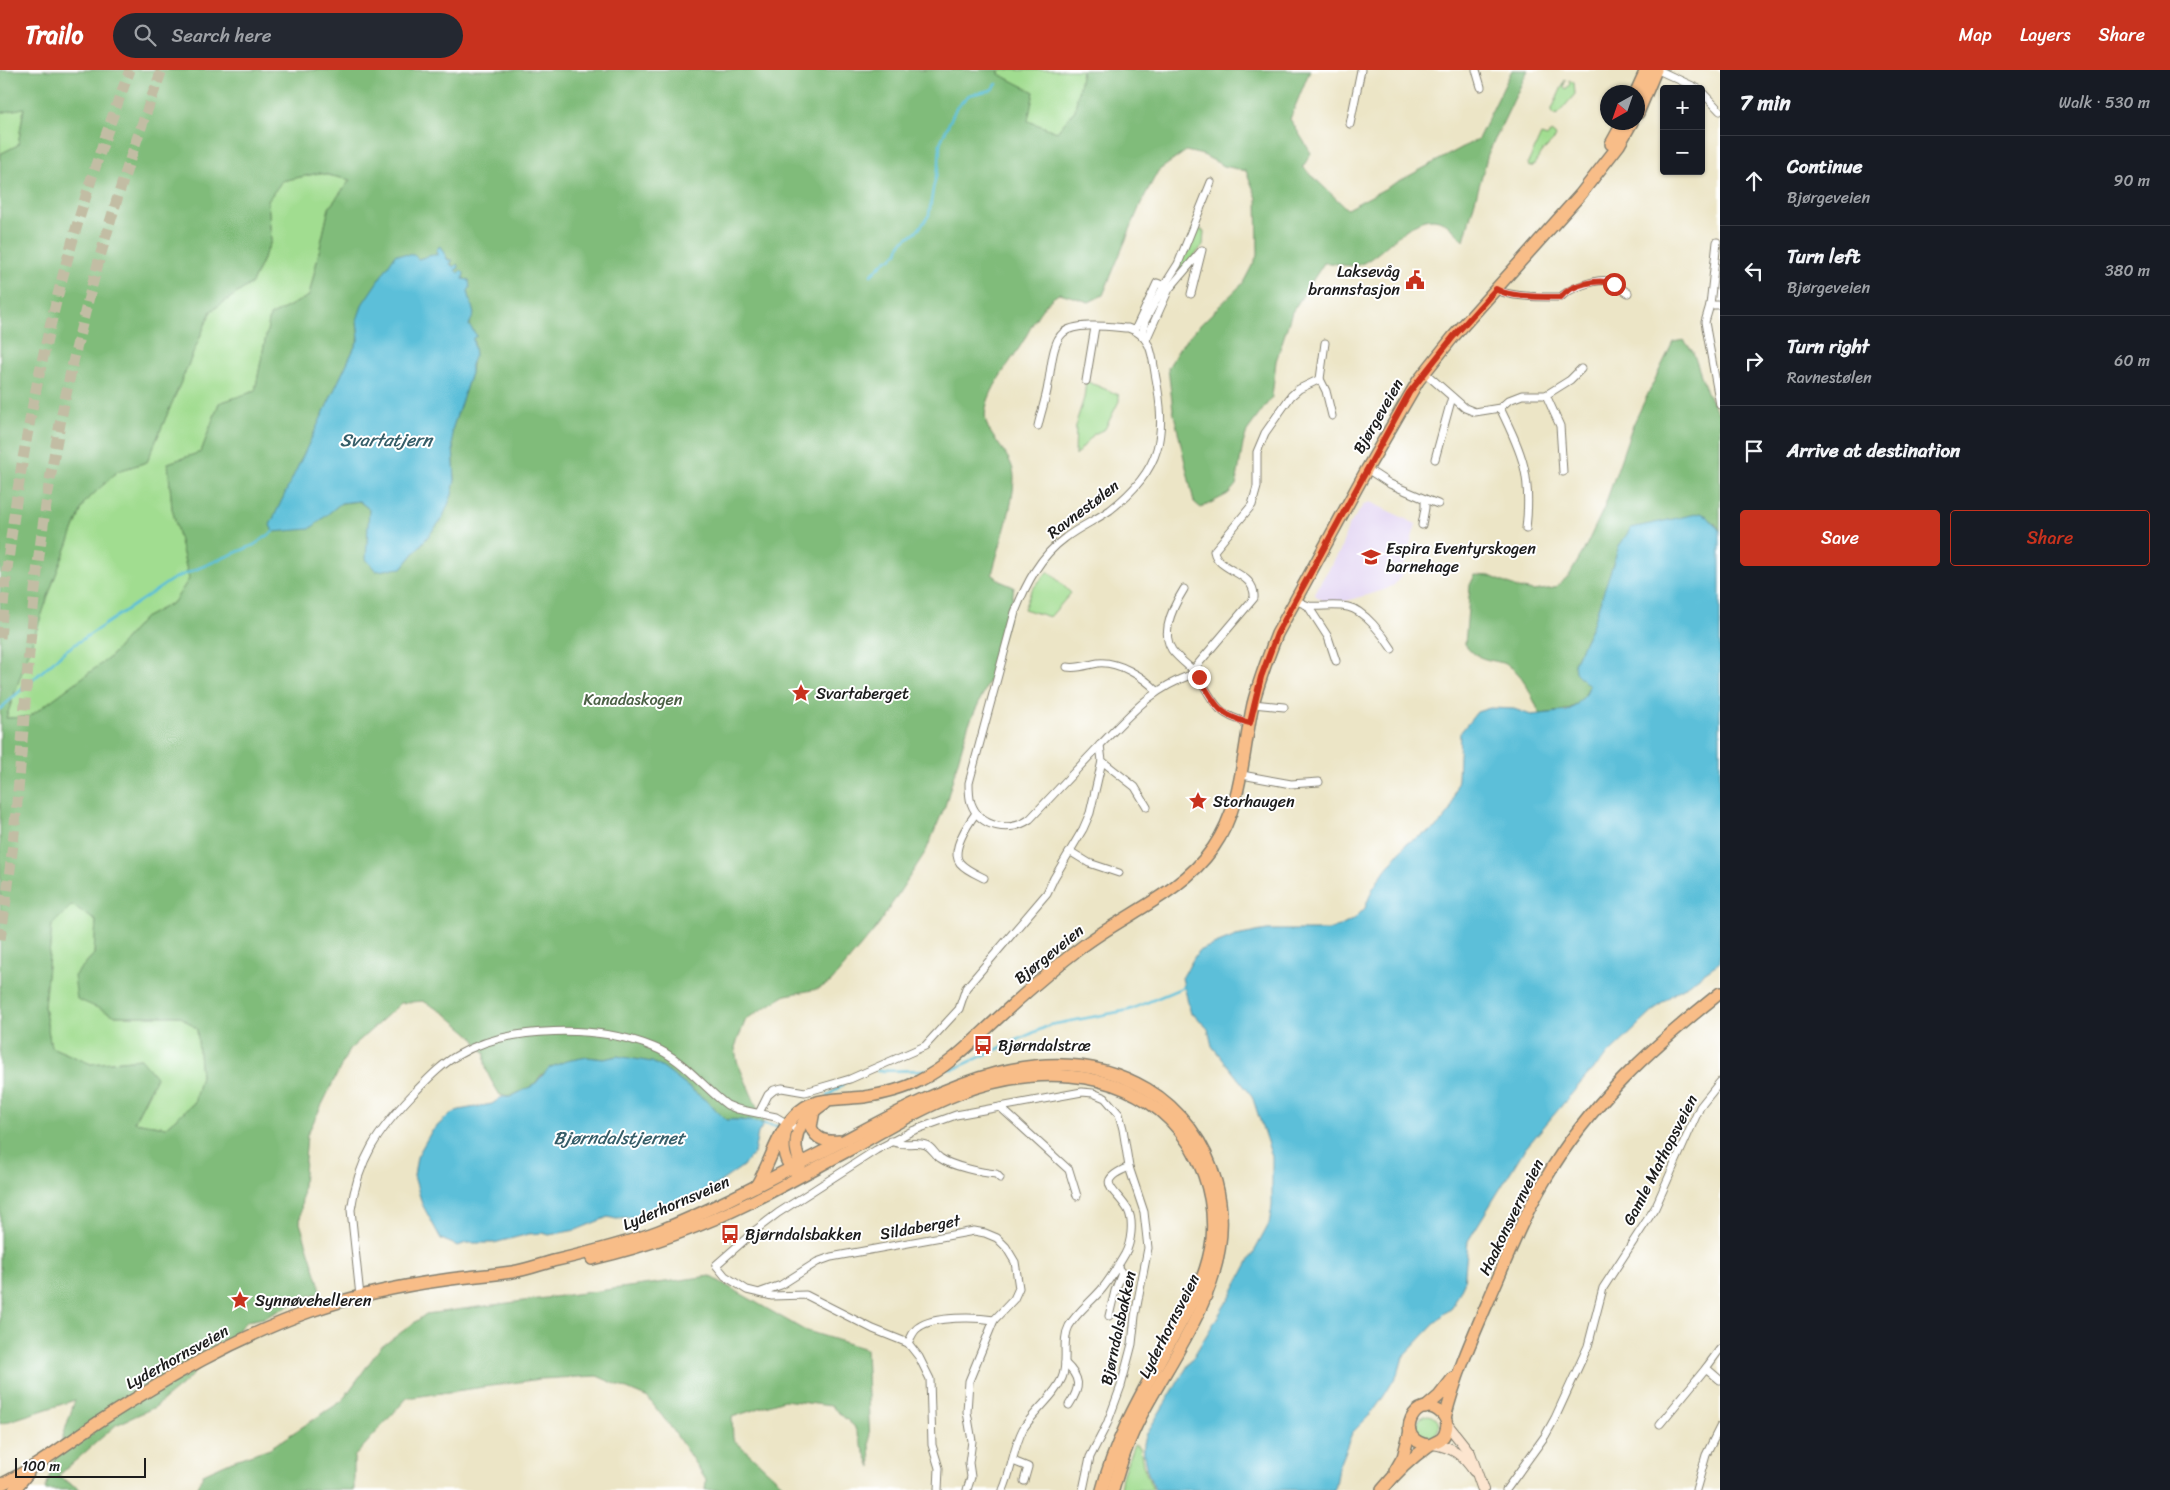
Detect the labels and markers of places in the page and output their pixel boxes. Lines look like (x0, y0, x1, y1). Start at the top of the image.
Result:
place label: Laksevåg brannstasjon (1308, 257, 1400, 304)
public building icon: Laksevåg brannstasjon (1404, 269, 1426, 291)
place label: Espira Eventyrskogen barnehage (1386, 534, 1536, 581)
school or university icon: Espira Eventyrskogen barnehage (1360, 546, 1382, 568)
place label: Svartaberget (816, 679, 909, 708)
place icon: Svartaberget (790, 682, 812, 704)
place label: Storhaugen (1213, 787, 1295, 816)
place icon: Storhaugen (1187, 790, 1209, 812)
place label: Bjørndalstræ (998, 1031, 1091, 1060)
bus stop icon: Bjørndalstræ (972, 1034, 994, 1056)
place label: Bjørndalsbakken (745, 1220, 862, 1249)
bus stop icon: Bjørndalsbakken (719, 1223, 741, 1245)
place label: Synnøvehelleren (255, 1286, 372, 1315)
place icon: Synnøvehelleren (229, 1289, 251, 1311)

